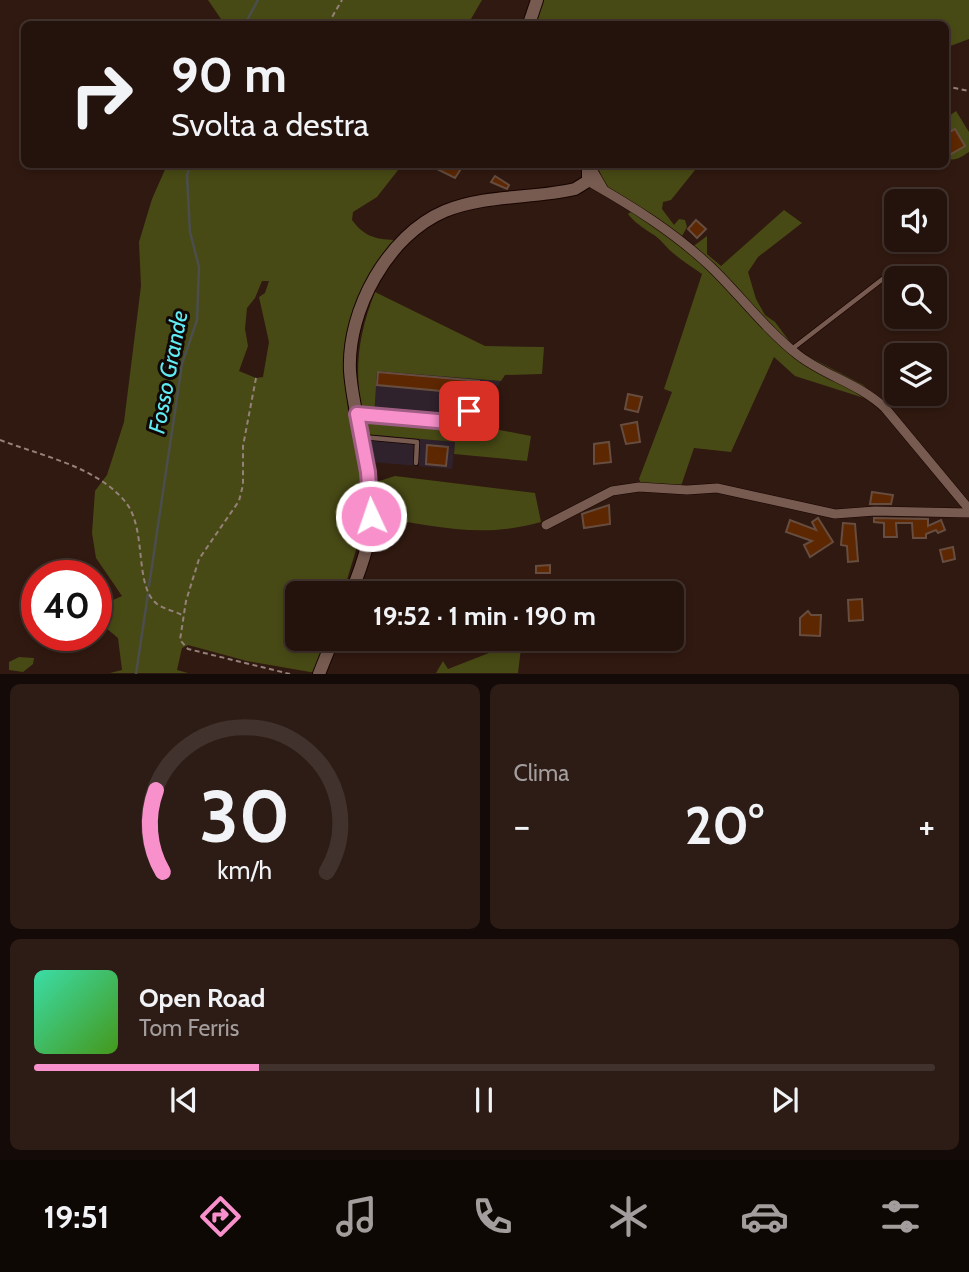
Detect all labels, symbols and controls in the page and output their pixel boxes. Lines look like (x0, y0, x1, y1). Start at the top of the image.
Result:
text: 90 m (171, 45, 287, 104)
icon: right (56, 49, 147, 140)
text: Svolta a destra (171, 105, 369, 144)
map controls (884, 189, 947, 406)
button: sound (884, 189, 947, 252)
button: search (884, 266, 947, 329)
water label: Fosso Grande (142, 308, 194, 436)
button: layers (884, 343, 947, 406)
pin (439, 381, 499, 441)
icon: arrive (450, 392, 488, 430)
position arrow (334, 479, 408, 553)
speed limit sign: 40 (21, 560, 112, 651)
text: 19:52 · 1 min · 190 m (373, 600, 596, 632)
text: Clima (514, 759, 569, 787)
text: 30 (199, 773, 290, 861)
text: 20° (685, 794, 764, 857)
text: − (514, 802, 530, 849)
text: + (918, 802, 935, 849)
text: km/h (217, 855, 272, 885)
text: Open Road (139, 982, 265, 1014)
text: Tom Ferris (139, 1014, 239, 1042)
icon: previous (165, 1081, 203, 1119)
icon: pause (465, 1081, 503, 1119)
icon: next (766, 1081, 804, 1119)
icon: directions (196, 1192, 245, 1241)
icon: music (332, 1192, 381, 1241)
icon: phone (468, 1192, 517, 1241)
icon: climate (604, 1192, 653, 1241)
icon: car (740, 1192, 789, 1241)
icon: filters (876, 1192, 925, 1241)
text: 19:51 (44, 1197, 109, 1236)

